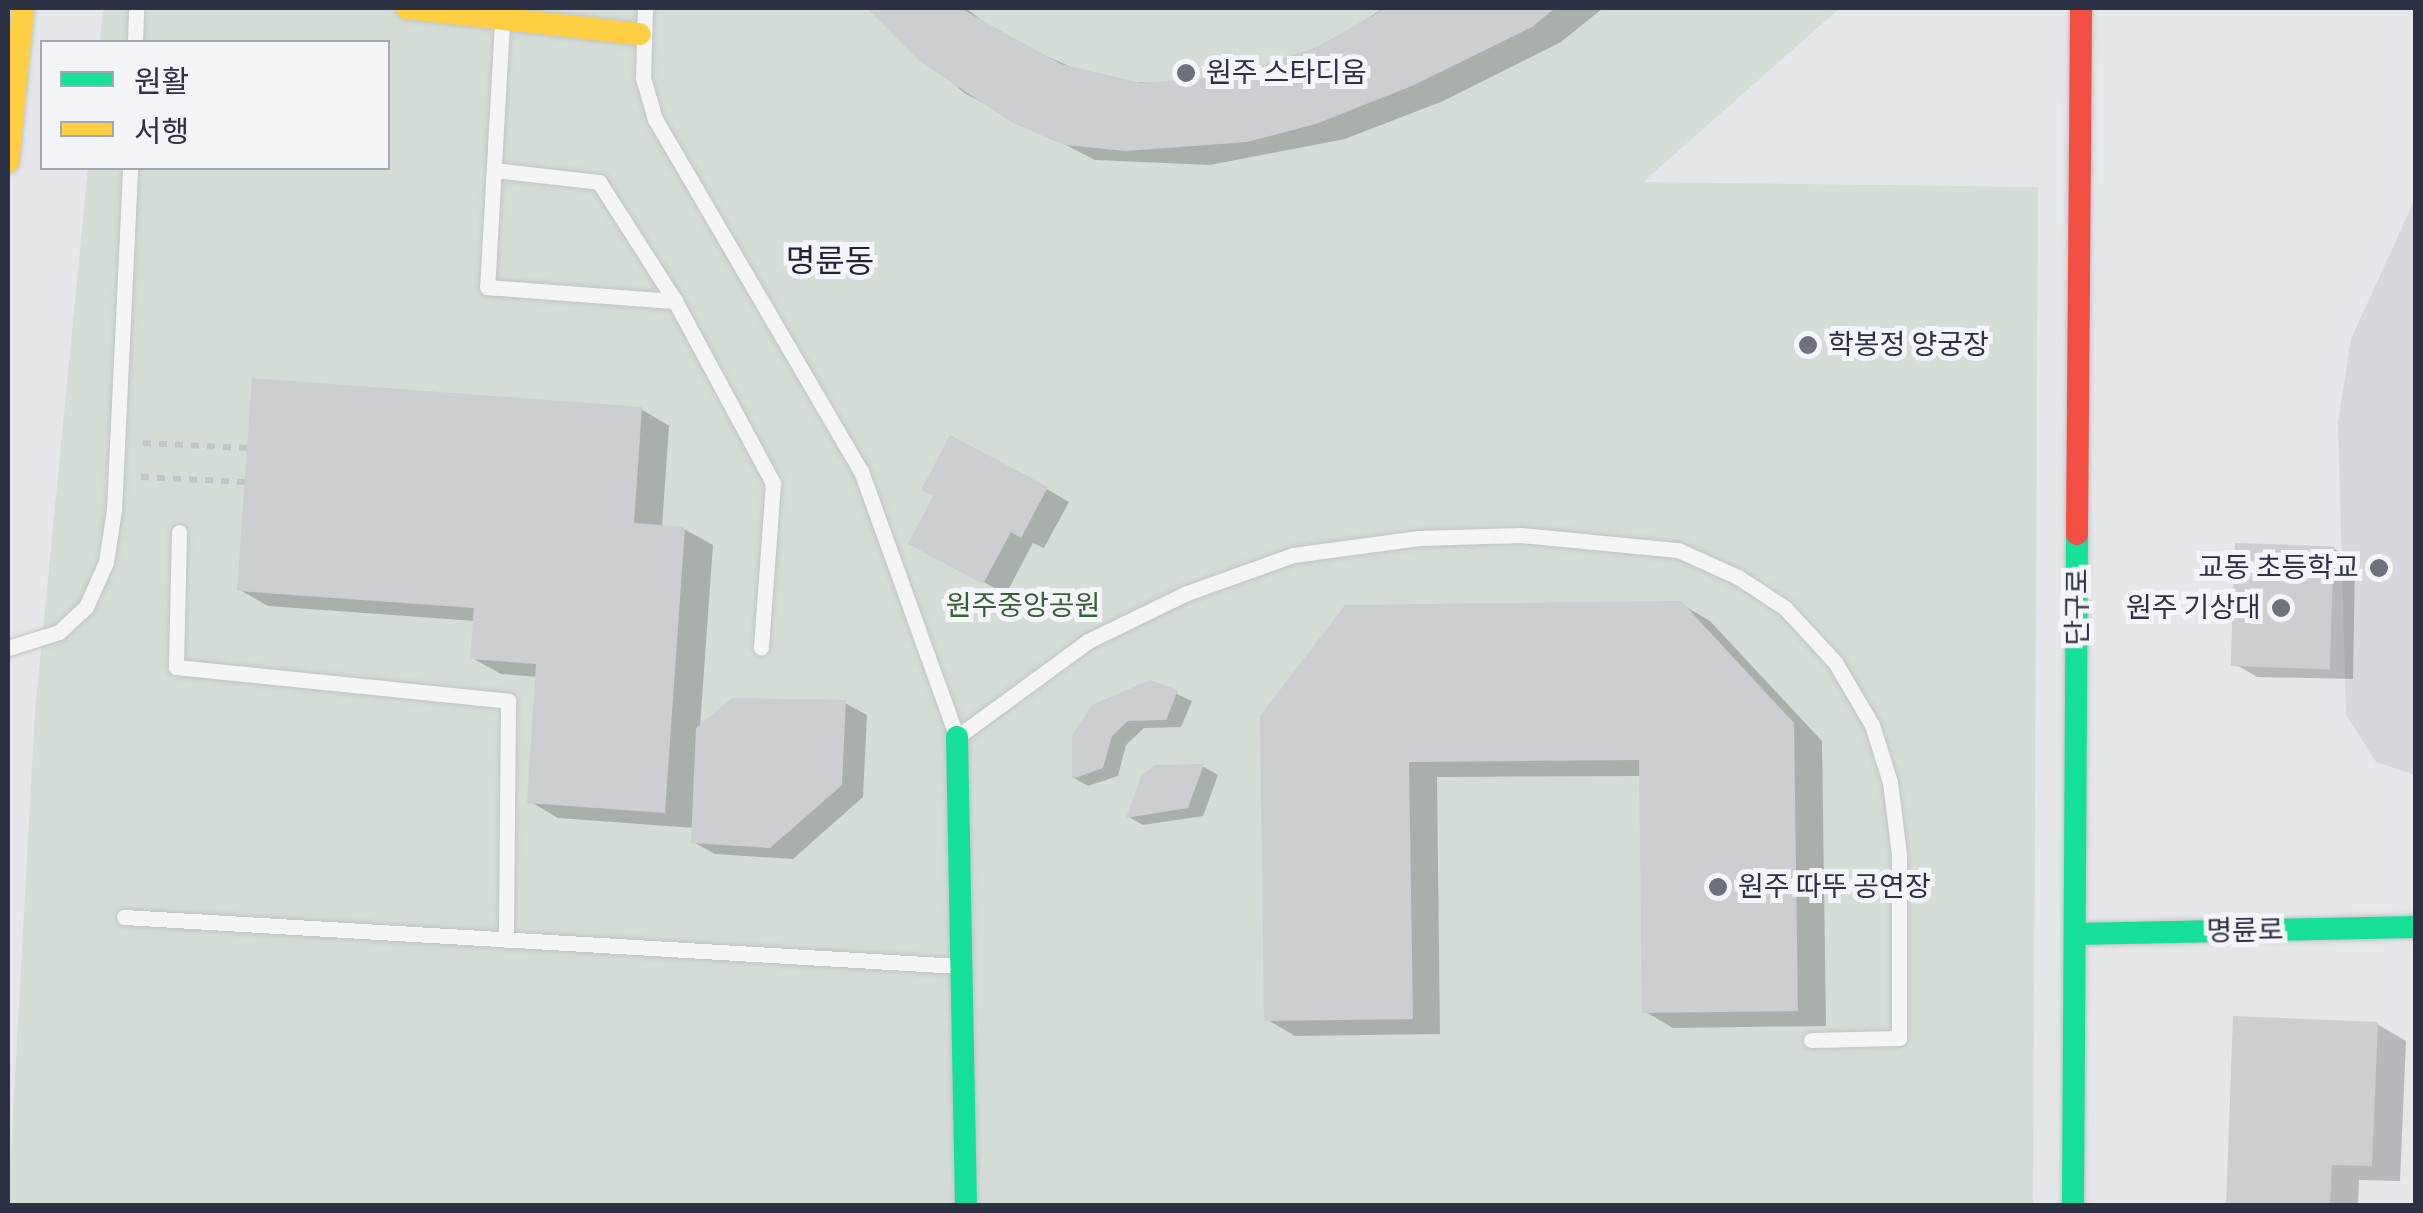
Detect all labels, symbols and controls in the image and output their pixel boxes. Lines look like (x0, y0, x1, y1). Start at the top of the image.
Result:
legend (40, 40, 390, 170)
place label: 원주 스타디움 (1206, 56, 1367, 90)
marker: 원주 스타디움 (1175, 62, 1197, 84)
text: 원활 (134, 64, 189, 101)
text: 서행 (134, 114, 189, 151)
district label: 명륜동 (786, 243, 874, 281)
place label: 학봉정 양궁장 (1828, 328, 1989, 362)
marker: 학봉정 양궁장 (1797, 334, 1819, 356)
place label: 교동 초등학교 (2198, 551, 2359, 585)
marker: 교동 초등학교 (2368, 557, 2390, 579)
street label: 단구로 (2061, 568, 2095, 646)
park label: 원주중앙공원 (946, 589, 1100, 623)
place label: 원주 기상대 (2126, 591, 2261, 625)
marker: 원주 기상대 (2270, 597, 2292, 619)
place label: 원주 따뚜 공연장 (1738, 870, 1931, 904)
marker: 원주 따뚜 공연장 (1707, 876, 1729, 898)
street label: 명륜로 (2206, 914, 2284, 948)

